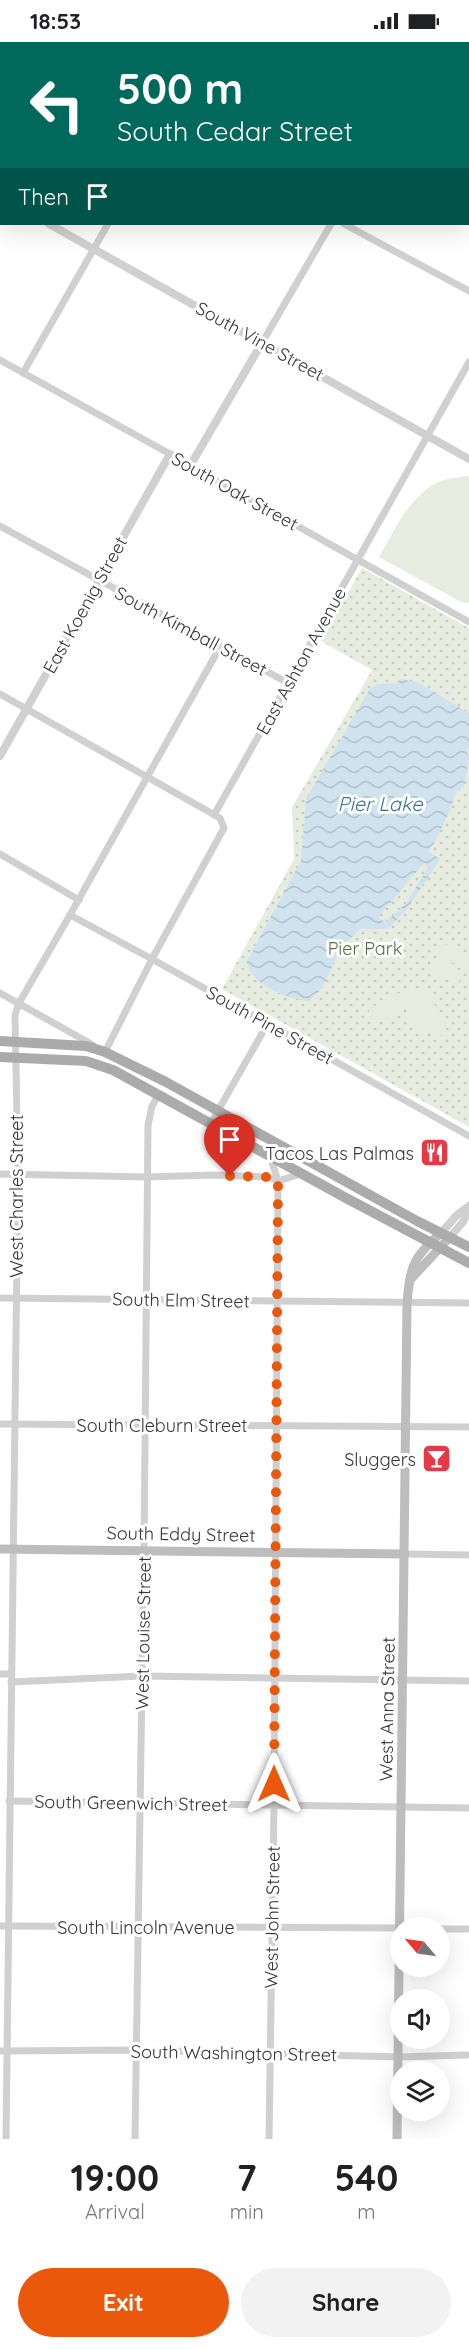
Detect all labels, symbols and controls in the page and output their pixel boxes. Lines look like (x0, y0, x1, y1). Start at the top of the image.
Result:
text: 18:53 (30, 7, 81, 35)
text: 500 m (117, 62, 243, 115)
icon: left (18, 66, 96, 144)
text: South Cedar Street (117, 114, 353, 148)
icon: arrive (81, 180, 114, 213)
text: Then (18, 183, 69, 211)
street label: South Vine Street (192, 296, 328, 386)
street label: South Oak Street (168, 447, 302, 535)
street label: East Koenig Street (38, 533, 132, 677)
street label: South Kimball Street (111, 581, 271, 681)
street label: East Ashton Avenue (251, 583, 351, 739)
water label: Pier Lake (338, 791, 423, 816)
park label: Pier Park (328, 937, 402, 960)
street label: South Pine Street (202, 981, 338, 1069)
street label: West Charles Street (5, 1114, 28, 1278)
pin (204, 1114, 255, 1176)
icon: arrive (213, 1123, 246, 1156)
restaurant icon: Tacos Las Palmas (419, 1137, 451, 1169)
place label: Tacos Las Palmas (265, 1142, 414, 1165)
street label: South Elm Street (112, 1287, 250, 1313)
street label: South Cleburn Street (77, 1414, 247, 1437)
bar icon: Sluggers (421, 1443, 453, 1475)
place label: Sluggers (344, 1448, 416, 1471)
street label: South Eddy Street (106, 1521, 256, 1547)
street label: West Louise Street (130, 1556, 156, 1710)
street label: West Anna Street (374, 1637, 400, 1781)
position arrow (242, 1752, 306, 1816)
street label: South Greenwich Street (34, 1790, 228, 1816)
street label: West John Street (259, 1845, 285, 1989)
street label: South Lincoln Avenue (57, 1916, 235, 1939)
north arrow (390, 1917, 450, 1977)
map controls (390, 1917, 450, 2121)
button: sound (390, 1989, 450, 2049)
street label: South Washington Street (131, 2040, 337, 2066)
button: layers (390, 2061, 450, 2121)
text: 19:00 (71, 2155, 159, 2200)
text: 7 (237, 2155, 257, 2200)
text: 540 (334, 2155, 398, 2200)
text: Arrival (85, 2199, 145, 2224)
text: min (230, 2199, 264, 2224)
text: m (357, 2199, 376, 2224)
button: Exit (18, 2268, 229, 2337)
button: Share (241, 2268, 451, 2337)

